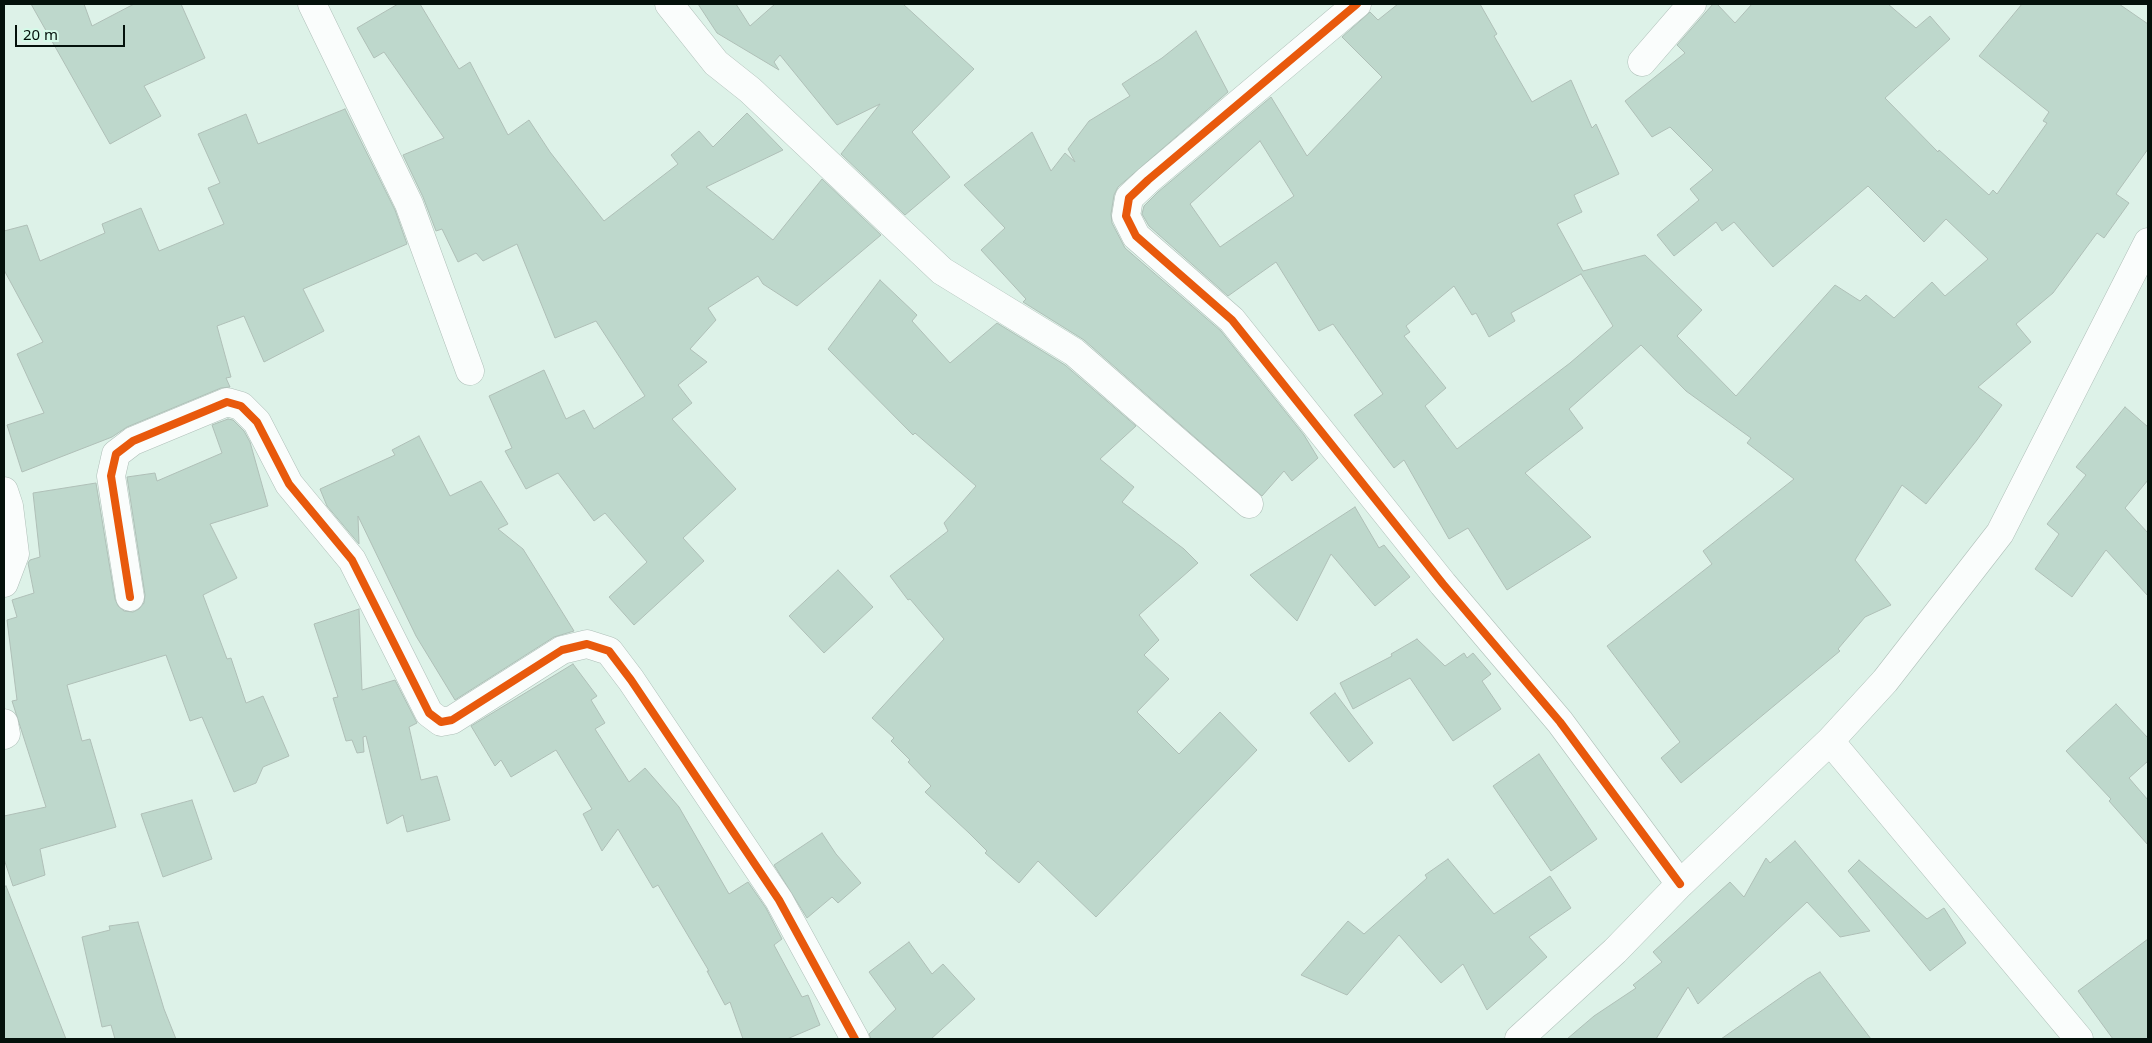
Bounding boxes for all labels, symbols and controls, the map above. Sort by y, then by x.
scale bar [18,15,128,47]
text: 20 m [23,24,58,44]

